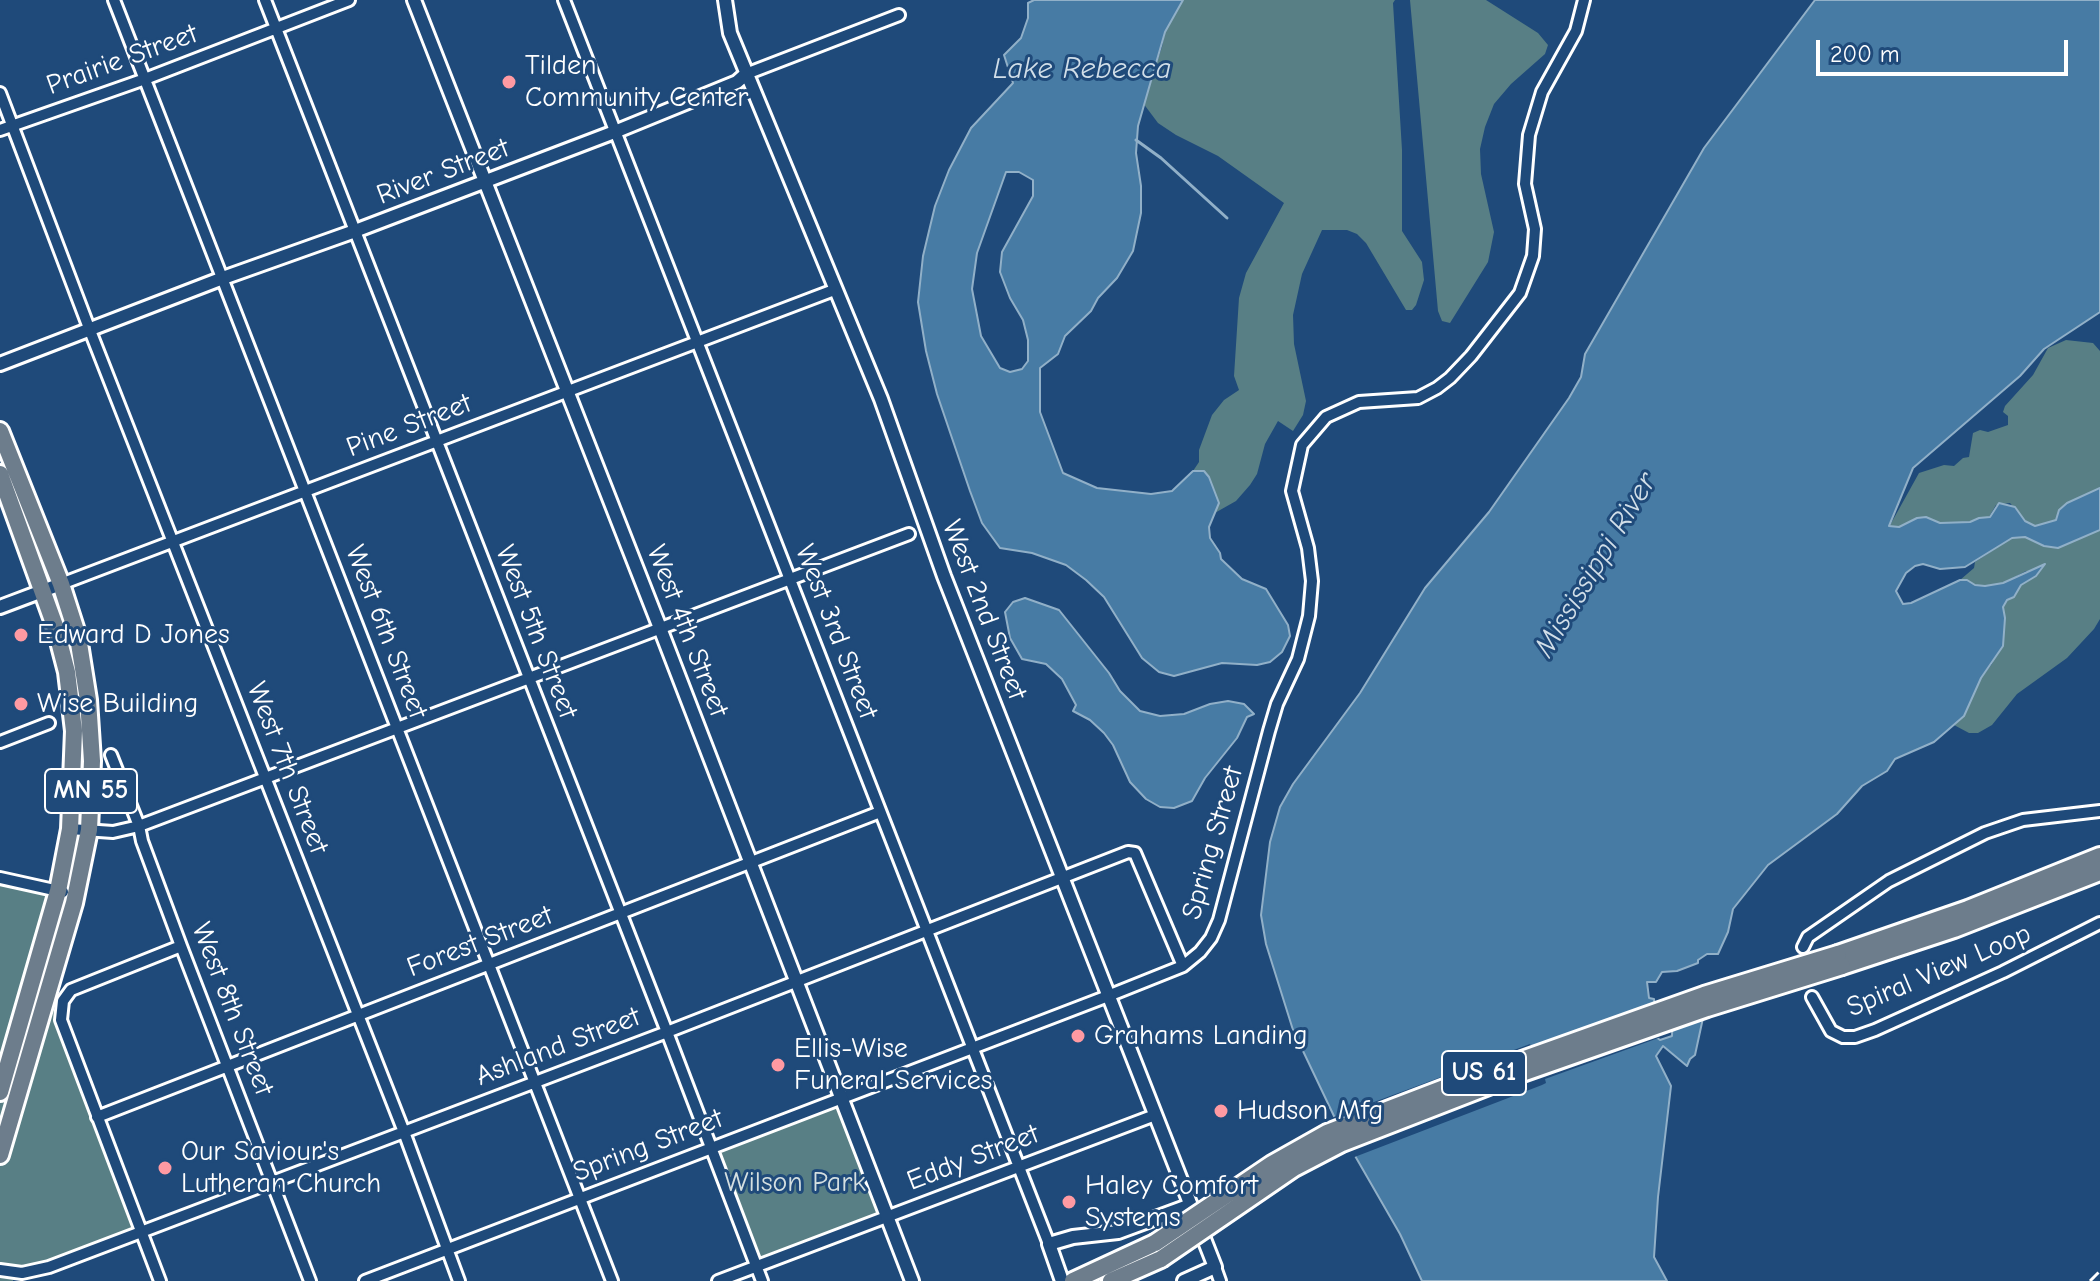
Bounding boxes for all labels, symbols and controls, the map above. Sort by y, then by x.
street label: Prairie Street [42,17,202,103]
scale bar [1820,24,2072,74]
text: 200 m [1830,40,1900,68]
place label: Tilden Community Center [525,49,748,115]
water label: Lake Rebecca [993,52,1171,88]
marker: Tilden Community Center [500,73,518,91]
street label: River Street [372,131,514,213]
street label: Pine Street [342,387,476,465]
water label: Mississippi River [1527,466,1665,664]
street label: West 2nd Street [934,515,1034,705]
street label: West 4th Street [639,540,735,722]
street label: West 3rd Street [787,540,885,724]
street label: West 6th Street [338,541,434,723]
street label: West 5th Street [488,541,584,723]
place label: Edward D Jones [37,618,230,652]
marker: Edward D Jones [12,626,30,644]
street label: West 7th Street [239,677,335,859]
place label: Wise Building [37,687,198,721]
marker: Wise Building [12,695,30,713]
street label: Spring Street [1175,763,1251,923]
road number: MN 55 [45,769,137,813]
street label: Forest Street [403,899,557,985]
street label: Spiral View Loop [1842,917,2036,1025]
street label: West 8th Street [184,918,280,1100]
street label: Ashland Street [471,1000,645,1094]
place label: Grahams Landing [1094,1019,1308,1053]
marker: Grahams Landing [1069,1027,1087,1045]
place label: Ellis-Wise Funeral Services [794,1032,992,1098]
road number: US 61 [1442,1051,1526,1095]
marker: Ellis-Wise Funeral Services [769,1056,787,1074]
place label: Hudson Mfg [1237,1094,1383,1128]
street label: Spring Street [568,1102,728,1190]
marker: Hudson Mfg [1212,1102,1230,1120]
street label: Eddy Street [902,1117,1044,1199]
place label: Our Saviour's Lutheran Church [181,1135,381,1201]
marker: Our Saviour's Lutheran Church [156,1159,174,1177]
park label: Wilson Park [724,1166,866,1200]
place label: Haley Comfort Systems [1085,1169,1258,1235]
marker: Haley Comfort Systems [1060,1193,1078,1211]

